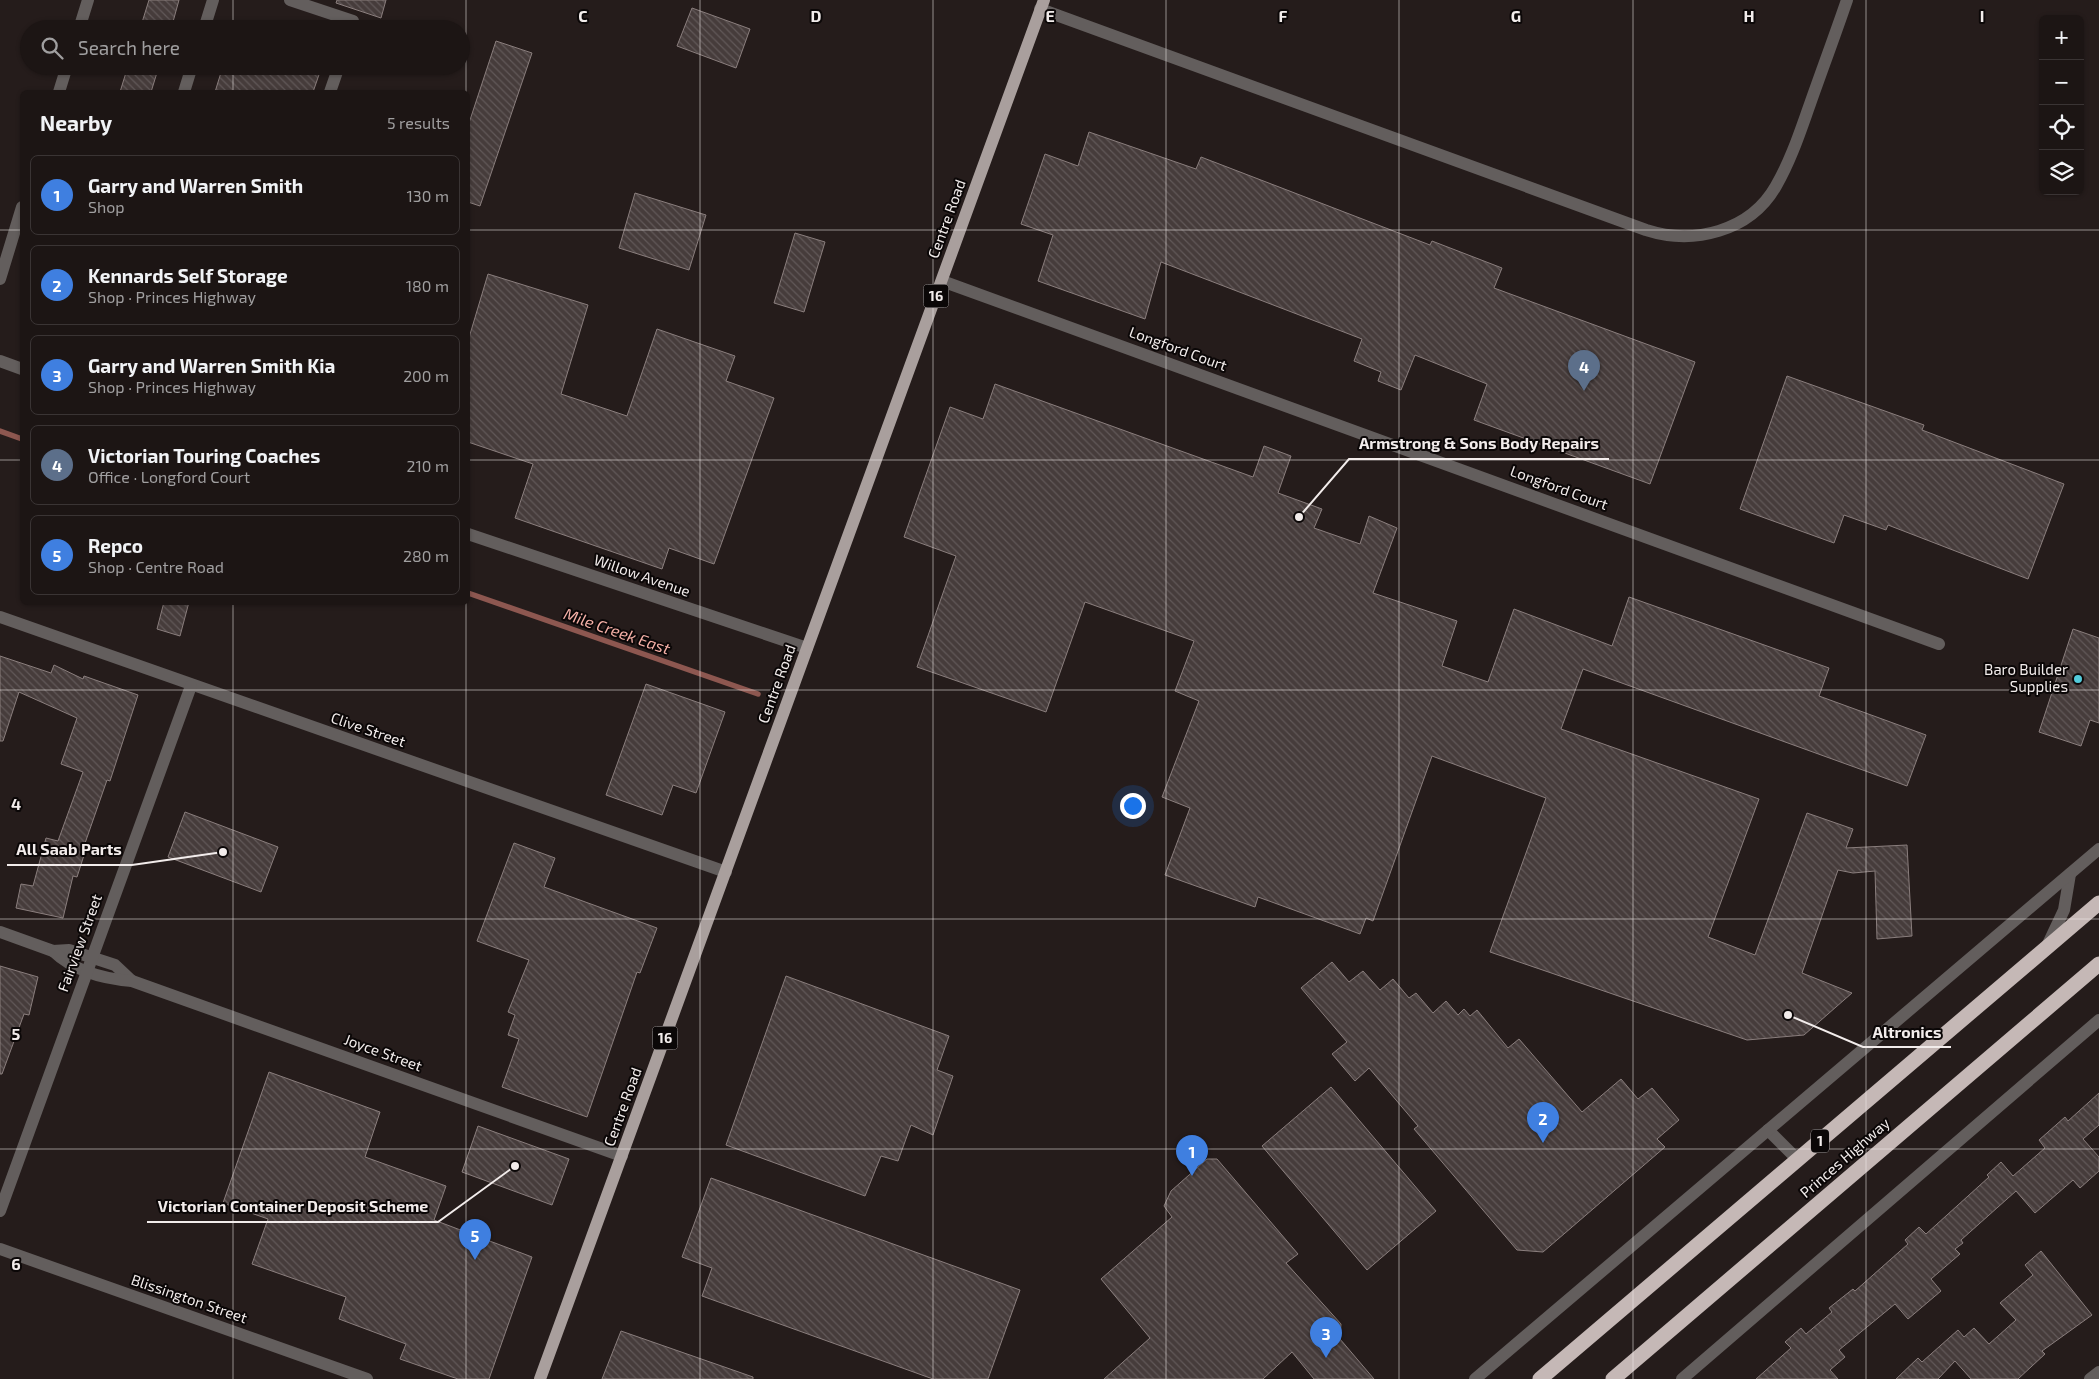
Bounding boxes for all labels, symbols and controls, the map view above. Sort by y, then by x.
text: C [578,6,588,25]
text: D [811,6,822,25]
text: E [1045,6,1055,25]
text: F [1279,6,1288,25]
text: G [1511,6,1521,25]
text: H [1743,6,1755,25]
text: I [1980,6,1984,25]
map controls [2039,15,2084,195]
button: + [2039,15,2084,60]
search box [20,20,470,75]
icon: search [38,34,66,62]
text: Search here [78,36,180,59]
button: − [2039,60,2084,105]
button: locate [2039,105,2084,150]
text: Nearby [40,110,112,135]
text: 5 results [387,113,450,132]
button: layers [2039,150,2084,195]
text: Garry and Warren Smith [88,174,303,197]
street label: Centre Road [923,177,969,261]
text: 1 [54,186,60,205]
text: 130 m [407,186,449,205]
text: Shop [88,197,125,216]
text: Kennards Self Storage [88,264,288,287]
text: 2 [52,276,62,295]
text: 180 m [406,276,449,295]
road number: 16 [924,284,948,308]
text: Shop · Princes Highway [88,287,256,306]
street label: Longford Court [1127,322,1230,374]
pin: 4 [1568,350,1600,391]
text: Garry and Warren Smith Kia [88,354,335,377]
text: 3 [52,366,62,385]
text: 200 m [403,366,449,385]
text: Shop · Princes Highway [88,377,256,396]
callout: Armstrong & Sons Body Repairs [1349,428,1609,459]
text: Armstrong & Sons Body Repairs [1359,433,1599,453]
text: Victorian Touring Coaches [88,444,320,467]
text: 4 [52,456,62,475]
text: 210 m [406,456,449,475]
street label: Longford Court [1508,461,1611,513]
text: Office · Longford Court [88,467,250,486]
text: Repco [88,534,143,557]
text: 5 [53,546,61,565]
text: 280 m [403,546,449,565]
street label: Willow Avenue [592,550,693,600]
text: Shop · Centre Road [88,557,224,576]
water label: Mile Creek East [561,603,674,658]
street label: Centre Road [753,642,799,726]
place label: Baro Builder Supplies [1984,660,2068,695]
marker: Baro Builder Supplies [2072,673,2084,685]
street label: Clive Street [329,708,408,750]
your location [1120,793,1146,819]
text: 4 [11,794,21,813]
callout: All Saab Parts [7,834,132,865]
text: All Saab Parts [16,839,122,858]
street label: Fairview Street [53,891,105,994]
callout: Altronics [1863,1016,1951,1047]
text: Altronics [1873,1022,1941,1041]
text: 5 [12,1024,21,1043]
road number: 16 [652,1026,678,1050]
street label: Joyce Street [342,1030,425,1075]
street label: Centre Road [599,1065,645,1149]
pin: 2 [1527,1102,1559,1143]
street label: Princes Highway [1796,1113,1893,1201]
road number: 1 [1811,1130,1829,1152]
pin: 1 [1176,1135,1208,1176]
callout: Victorian Container Deposit Scheme [147,1191,438,1222]
text: Victorian Container Deposit Scheme [158,1196,428,1215]
pin: 5 [459,1219,491,1260]
text: 6 [11,1254,21,1273]
street label: Blissington Street [129,1270,250,1326]
pin: 3 [1310,1317,1342,1358]

